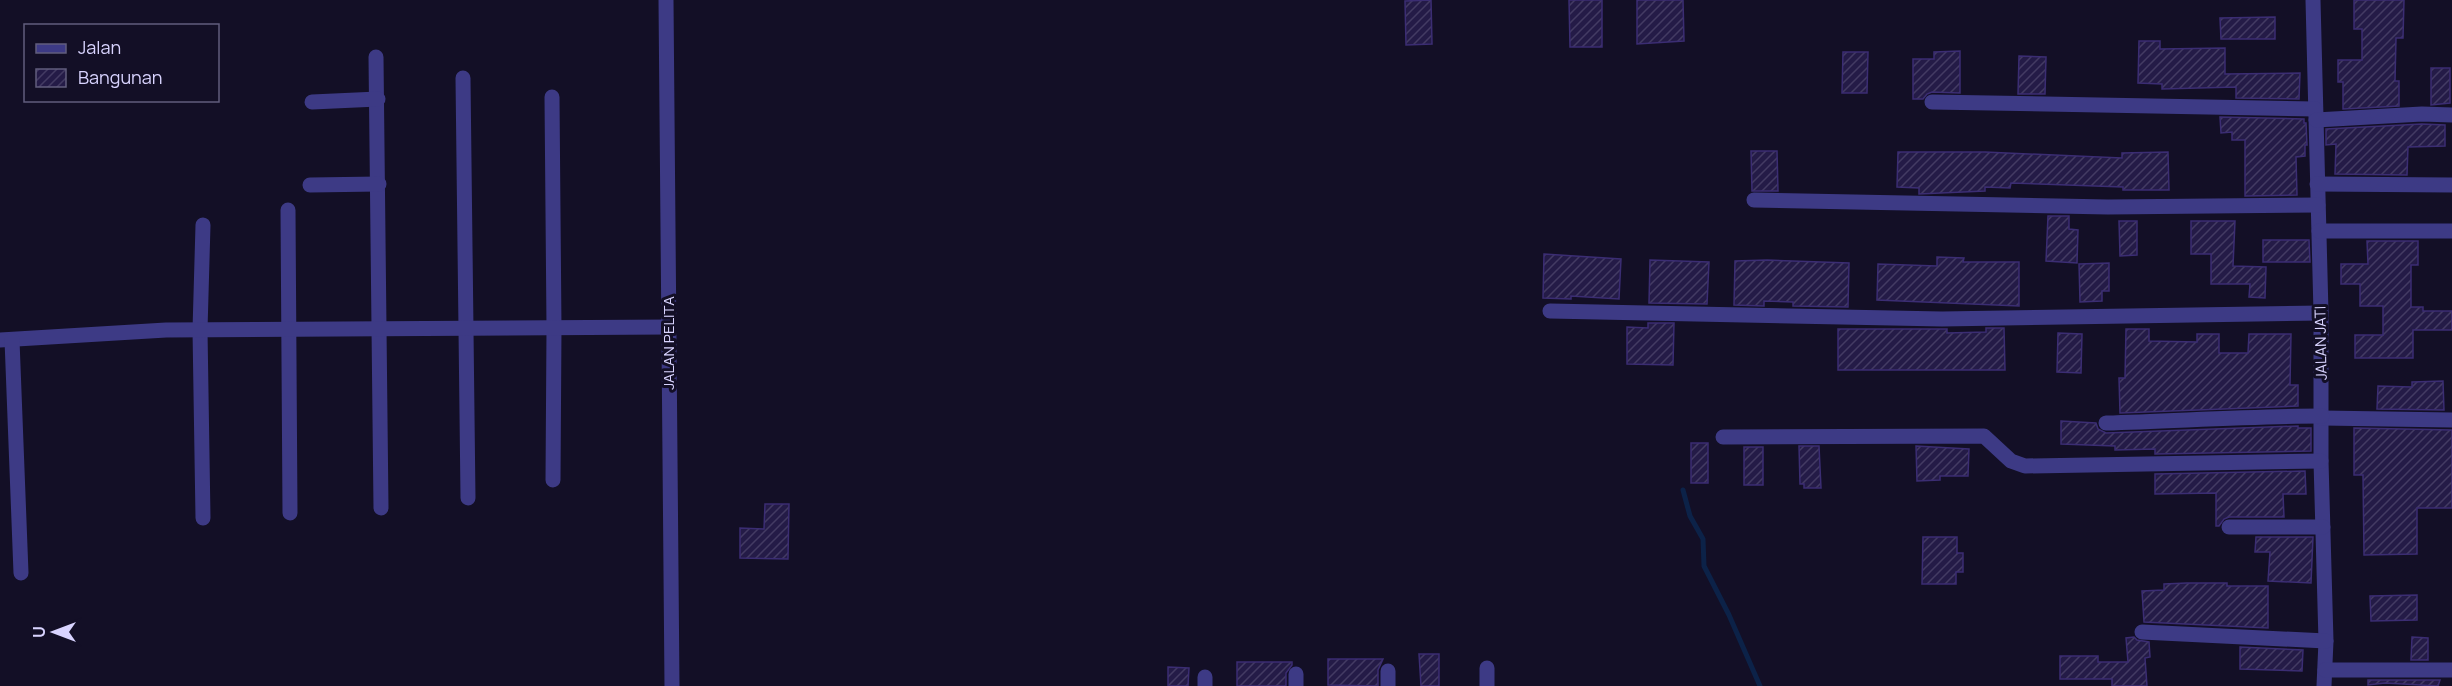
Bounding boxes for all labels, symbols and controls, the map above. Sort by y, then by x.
legend [24,24,219,102]
text: Jalan [78,35,121,59]
text: Bangunan [78,65,162,89]
street label: JALAN PELITA [658,296,679,390]
street label: JALAN JATI [2309,306,2332,380]
north arrow [24,602,84,662]
text: U [28,626,50,638]

